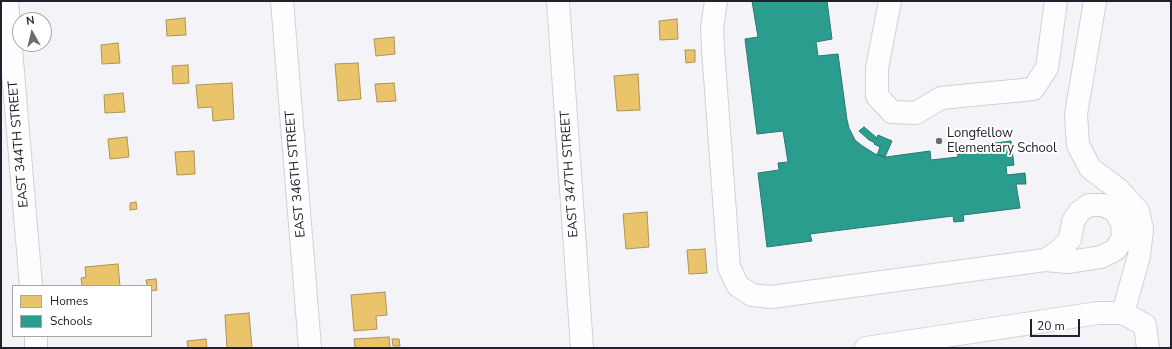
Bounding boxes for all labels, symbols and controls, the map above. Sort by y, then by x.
north arrow [12,12,52,52]
text: N [25,13,36,29]
street label: EAST 344TH STREET [6,80,32,208]
street label: EAST 346TH STREET [283,110,309,238]
street label: EAST 347TH STREET [558,110,582,238]
place label: Longfellow Elementary School [947,126,1057,157]
marker: Longfellow Elementary School [934,136,944,146]
legend [12,285,152,337]
text: Homes [50,293,88,309]
scale bar [1032,311,1082,337]
text: Schools [50,313,92,329]
text: 20 m [1037,318,1065,334]

